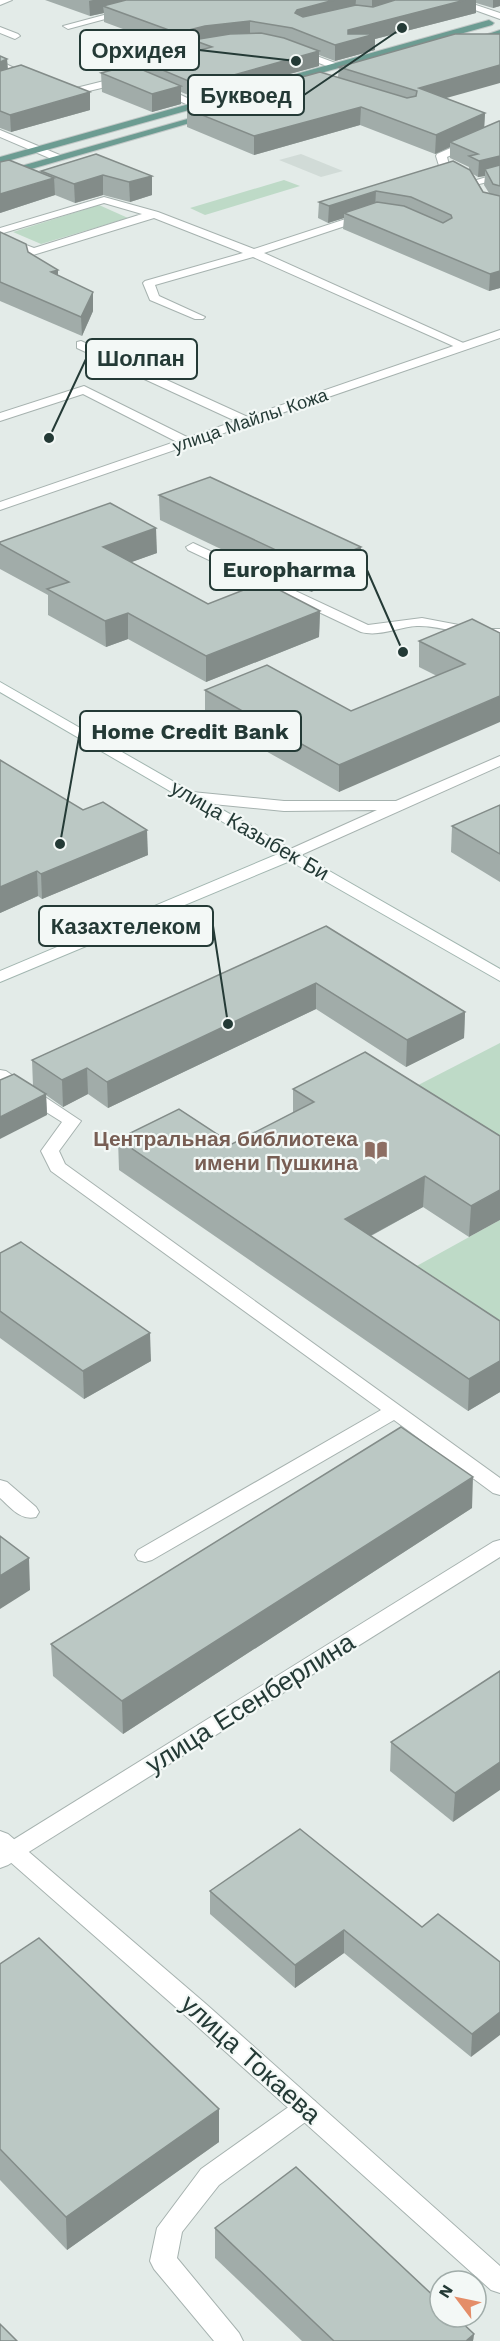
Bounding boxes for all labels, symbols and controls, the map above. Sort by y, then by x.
callout: Орхидея [80,30,199,70]
text: Орхидея [91,38,187,63]
callout: Буквоед [188,75,304,115]
text: Буквоед [200,83,292,108]
callout: Шолпан [86,339,197,379]
text: Шолпан [97,346,185,371]
street label: улица Майлы Кожа [170,383,331,456]
callout: Europharma [210,550,367,590]
text: Europharma [223,557,356,582]
callout: Home Credit Bank [80,711,301,751]
text: Home Credit Bank [91,719,289,744]
street label: улица Казыбек Би [166,775,334,885]
callout: Казахтелеком [39,906,213,946]
text: Казахтелеком [51,914,201,939]
place label: Центральная библиотека имени Пушкина [93,1126,358,1175]
library icon: Центральная библиотека имени Пушкина [363,1137,389,1163]
street label: улица Есенберлина [140,1626,360,1779]
street label: улица Токаева [175,1988,327,2130]
north arrow [428,2269,488,2329]
text: N [435,2281,457,2301]

